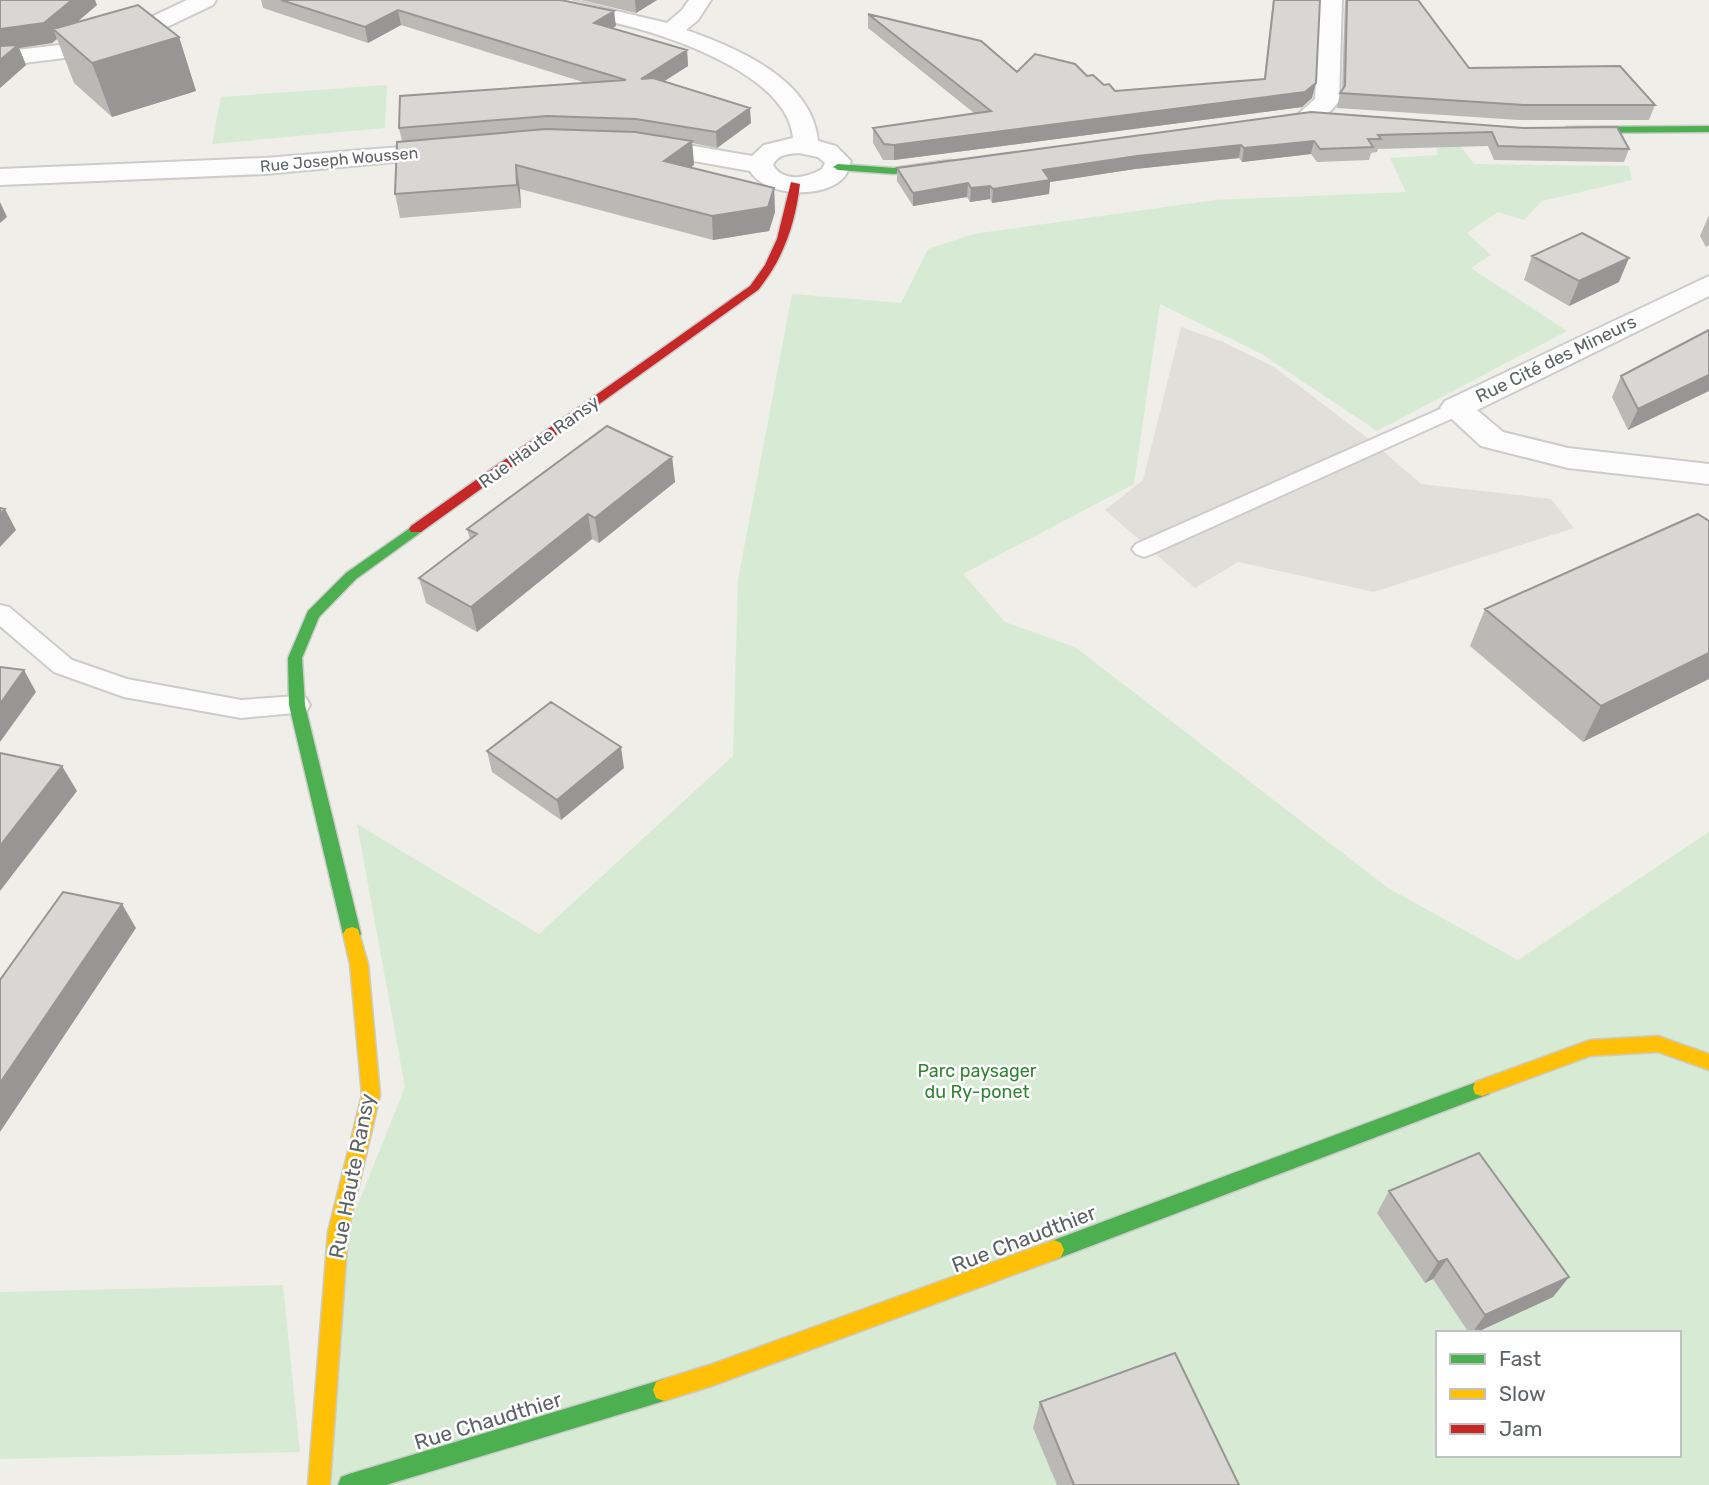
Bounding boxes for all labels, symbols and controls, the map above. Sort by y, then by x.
street label: Rue Joseph Woussen [259,143,419,176]
street label: Rue Cité des Mineurs [1472,311,1640,407]
street label: Rue Haute Ransy [474,391,604,493]
park label: Parc paysager du Ry-ponet [917,1060,1037,1103]
street label: Rue Haute Ransy [323,1091,380,1261]
street label: Rue Chaudthier [948,1200,1100,1278]
legend [1436,1331,1681,1457]
text: Fast [1499,1346,1541,1371]
text: Slow [1499,1381,1546,1406]
street label: Rue Chaudthier [411,1386,565,1455]
text: Jam [1499,1416,1543,1441]

